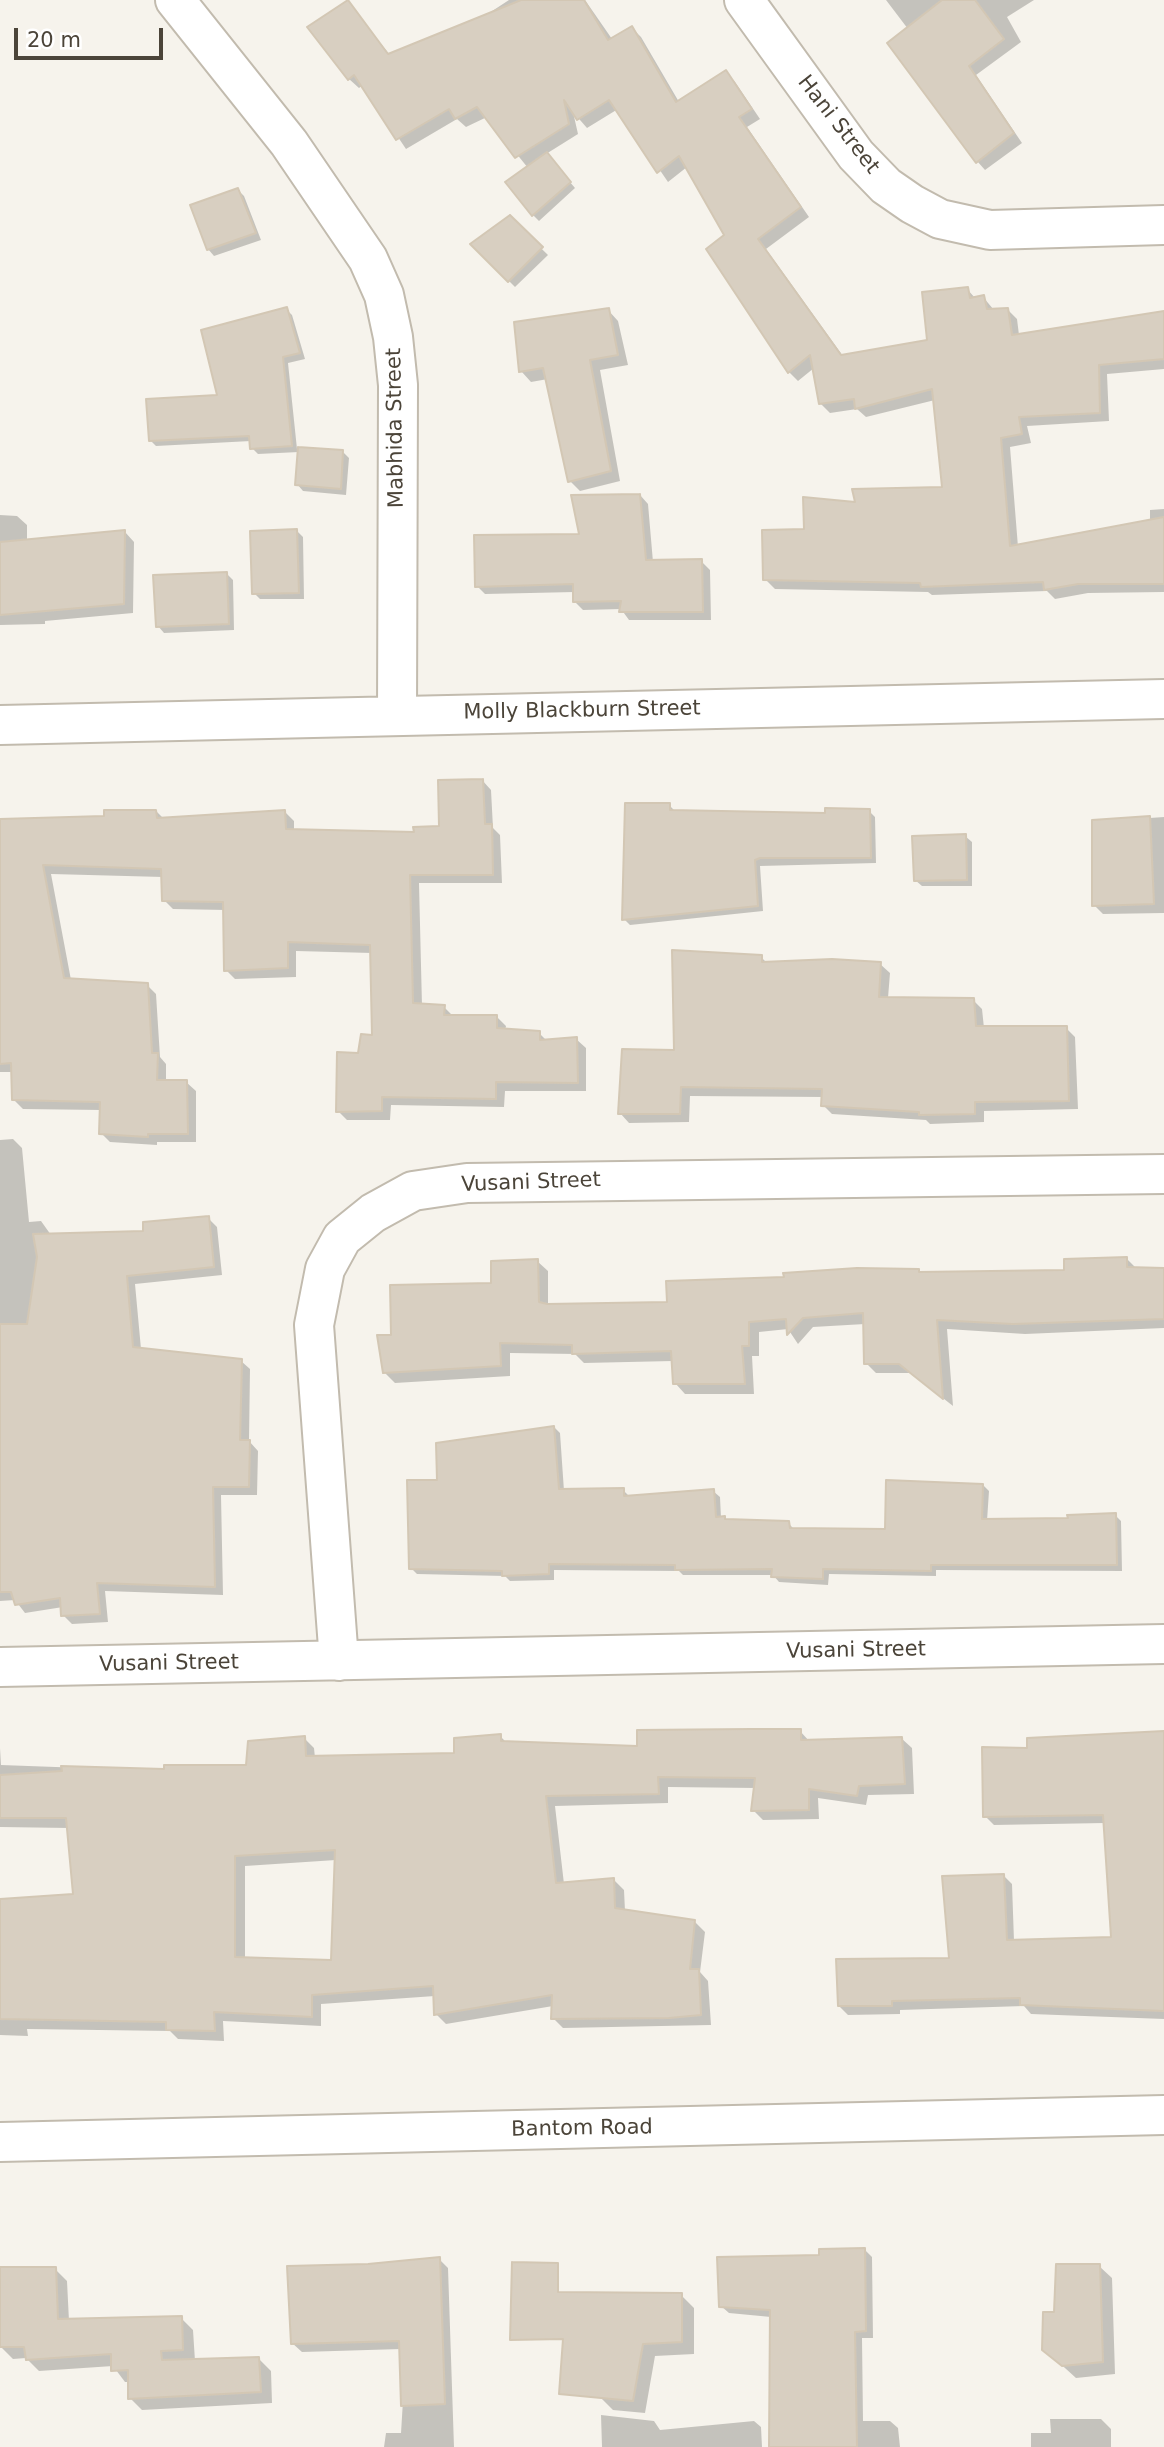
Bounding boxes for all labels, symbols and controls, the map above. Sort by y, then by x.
scale bar [18,14,166,58]
text: 20 m [27,28,81,52]
street label: Hani Street [792,71,884,179]
street label: Mabhida Street [382,348,410,508]
street label: Molly Blackburn Street [463,696,701,726]
street label: Vusani Street [461,1168,601,1198]
street label: Vusani Street [786,1637,926,1665]
street label: Vusani Street [99,1650,239,1678]
street label: Bantom Road [511,2115,653,2143]

